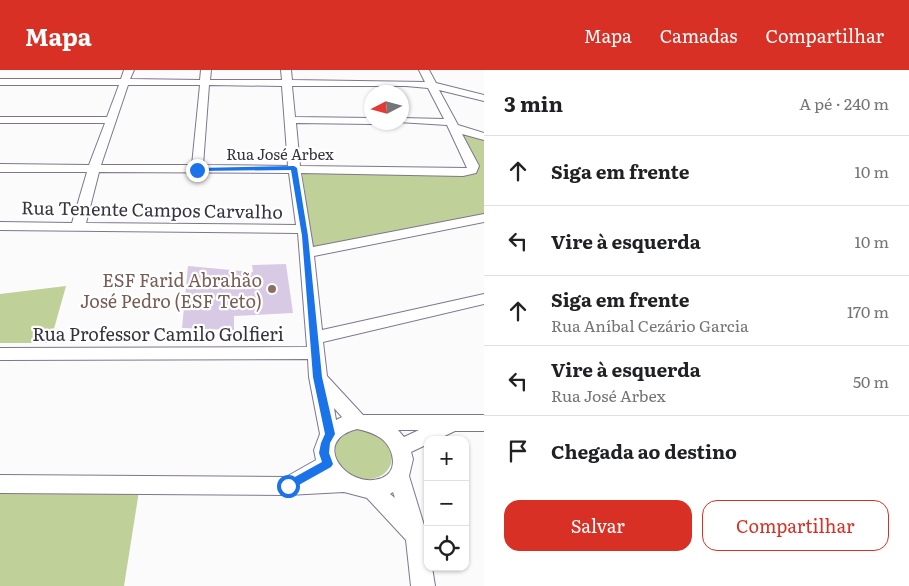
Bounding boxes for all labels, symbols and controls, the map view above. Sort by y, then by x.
text: Mapa [25,18,92,53]
text: Mapa [584,22,632,49]
text: Camadas [660,22,737,49]
text: Compartilhar [765,22,884,49]
north arrow [364,85,409,130]
text: 3 min [504,87,563,118]
text: A pé · 240 m [799,91,889,115]
street label: Rua José Arbex [226,142,334,165]
icon: ahead [504,157,532,185]
text: Siga em frente [551,157,689,185]
route end [186,159,209,182]
text: 10 m [855,159,889,183]
street label: Rua Tenente Campos Carvalho [21,193,283,225]
icon: left [504,227,532,255]
text: Vire à esquerda [551,227,701,255]
text: 10 m [855,229,889,253]
place label: ESF Farid Abrahão José Pedro (ESF Teto) [80,266,262,314]
marker: ESF Farid Abrahão José Pedro (ESF Teto) [266,283,278,295]
text: Siga em frente [551,285,689,313]
icon: ahead [504,297,532,325]
text: 170 m [847,299,889,323]
text: Rua Aníbal Cezário Garcia [551,313,749,337]
street label: Rua Professor Camilo Golfieri [32,320,284,347]
text: Vire à esquerda [551,355,701,383]
icon: left [504,367,532,395]
text: 50 m [853,369,889,393]
text: Rua José Arbex [551,383,666,407]
map controls [424,436,469,571]
button: + [424,436,469,481]
icon: arrive [504,437,532,465]
text: Chegada ao destino [551,437,737,465]
route start [277,475,300,498]
button: − [424,481,469,526]
button: Salvar [504,500,692,551]
button: Compartilhar [702,500,889,551]
button: locate [424,526,469,571]

